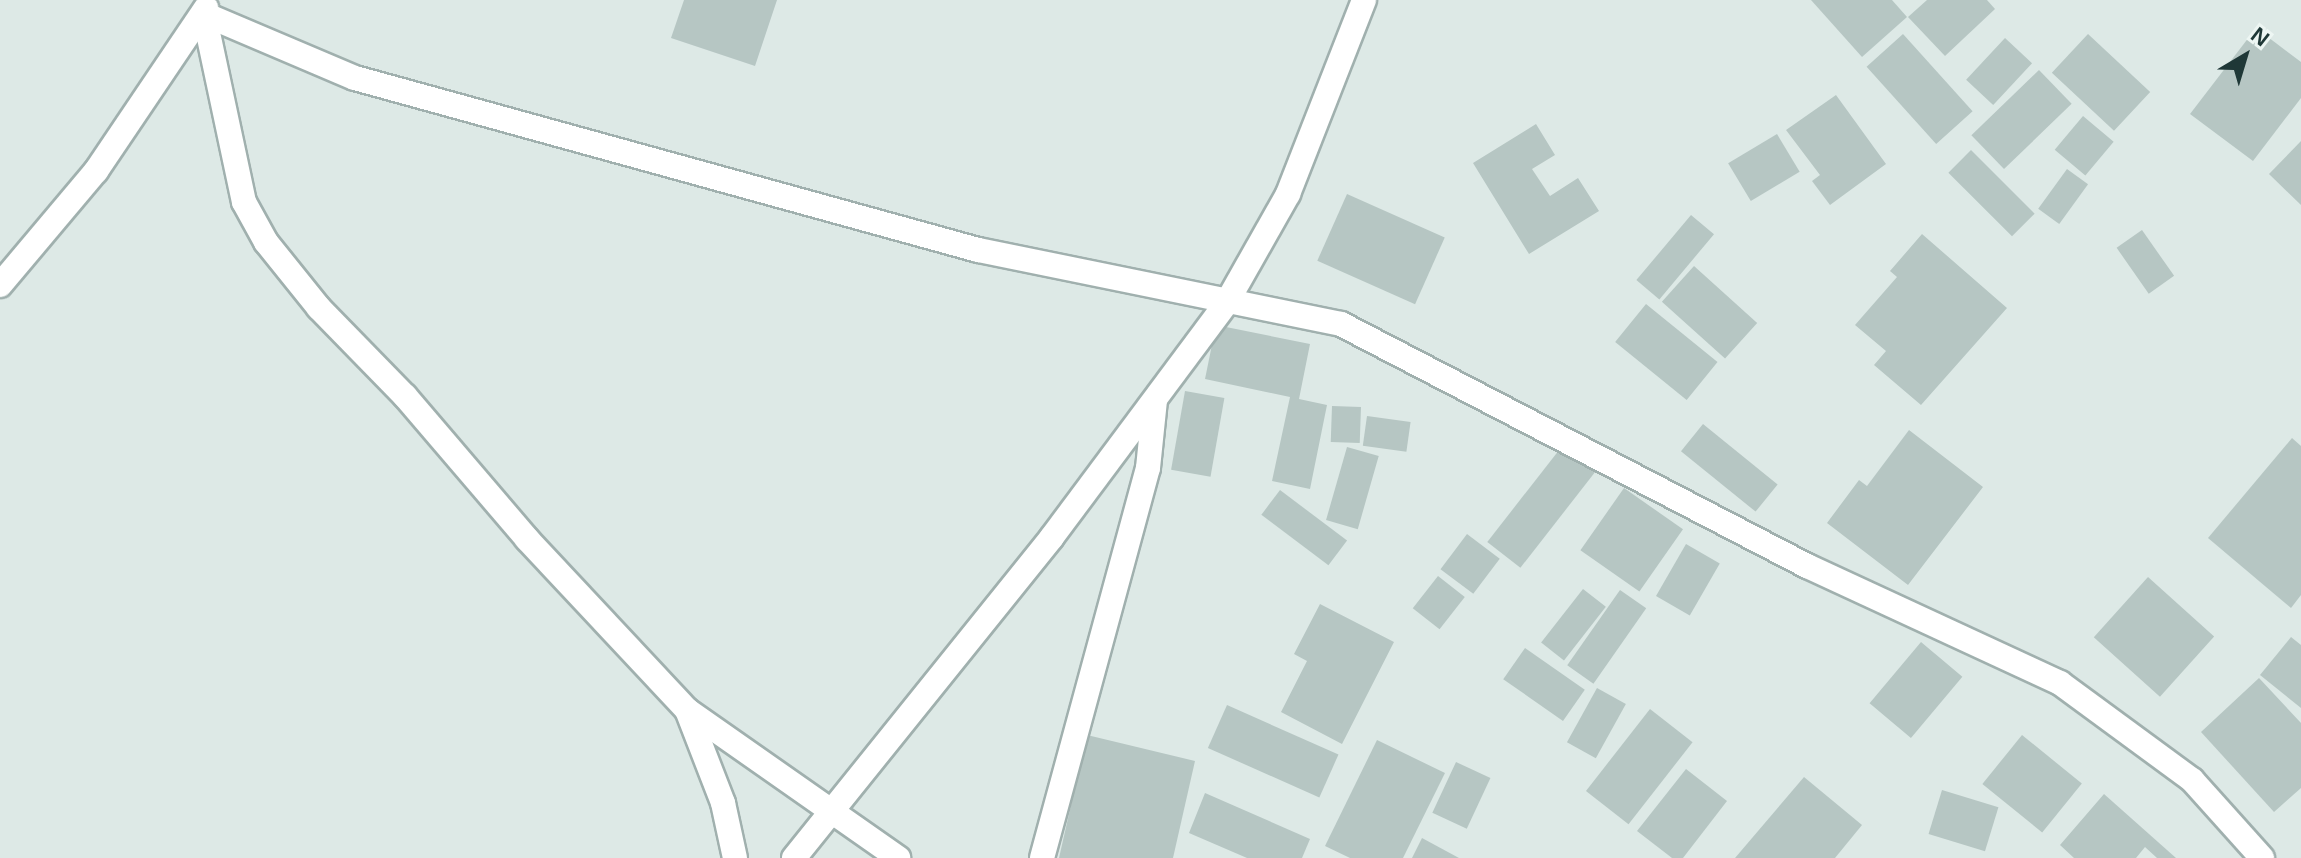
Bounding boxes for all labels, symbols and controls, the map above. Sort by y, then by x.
north arrow [2205,16,2285,96]
text: N [2246,22,2274,51]

